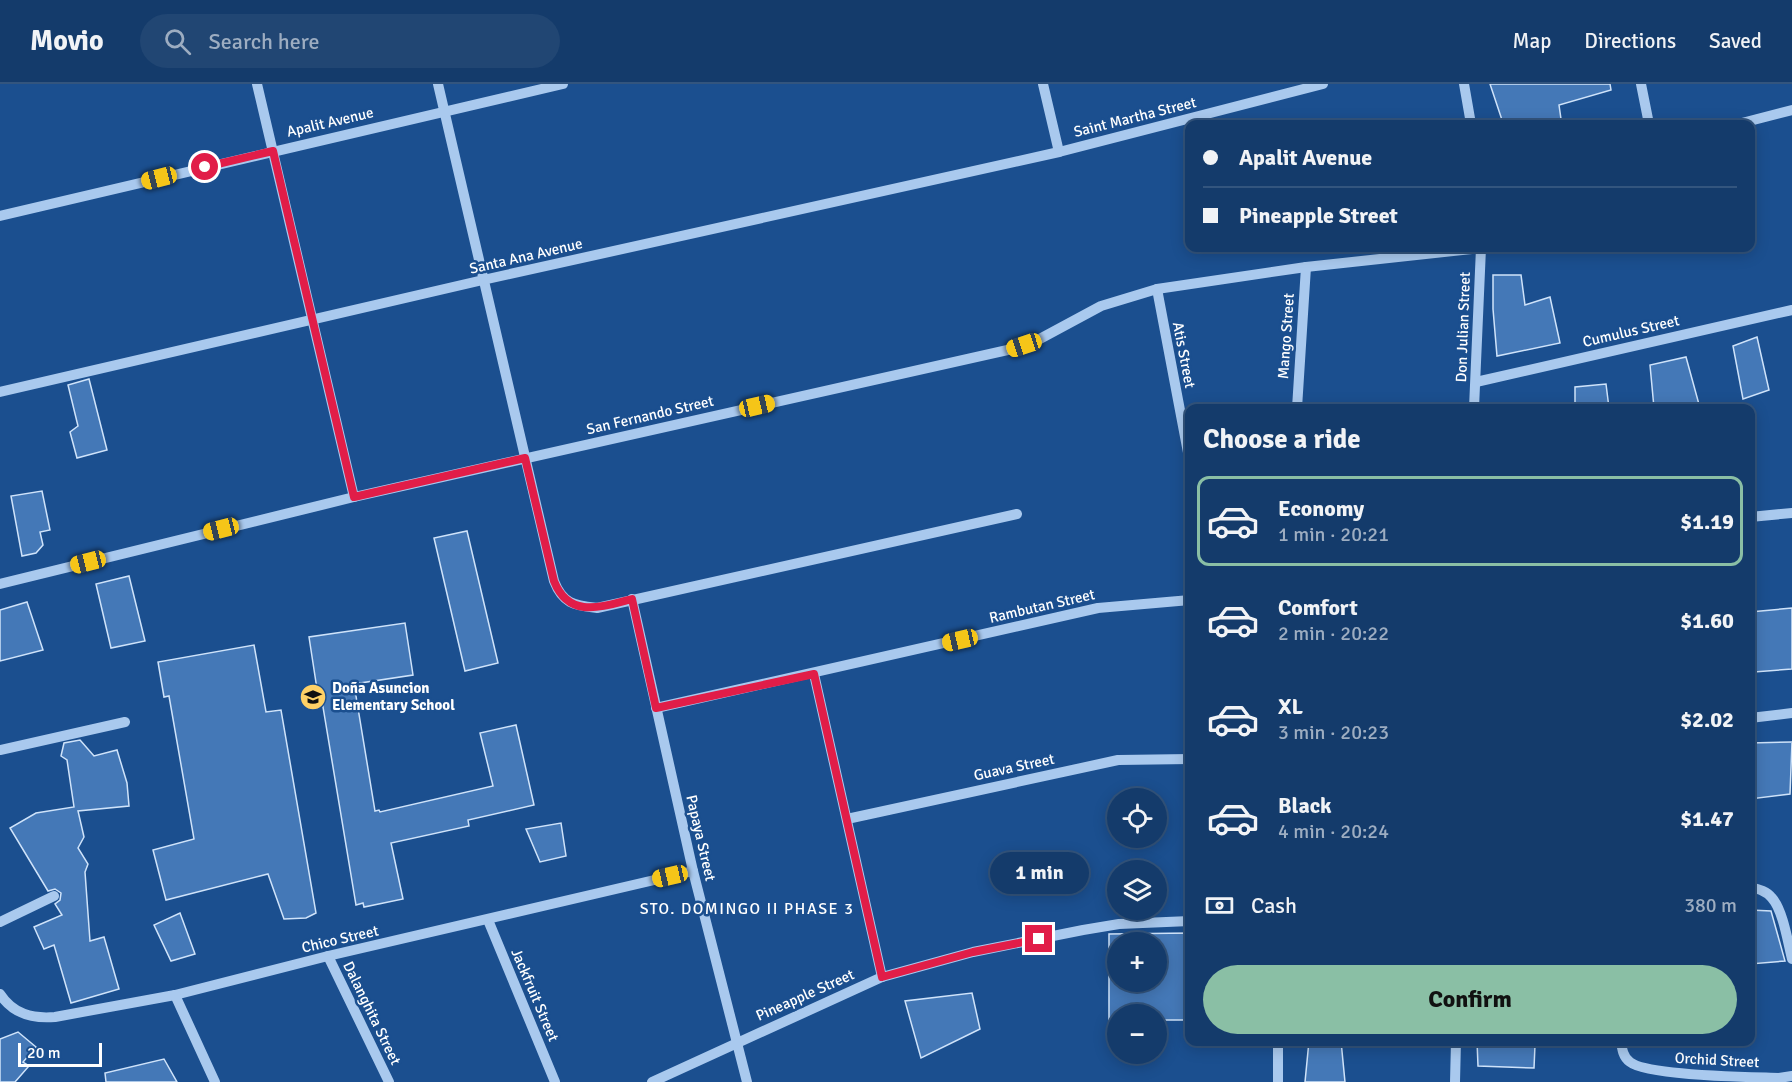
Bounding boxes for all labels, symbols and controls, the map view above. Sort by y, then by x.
search box [140,14,560,68]
text: Movio [30,24,104,58]
icon: search [161,25,194,58]
text: Search here [209,28,320,55]
text: Map [1513,28,1551,54]
text: Directions [1584,28,1676,54]
text: Saved [1709,28,1762,54]
street label: Saint Martha Street [1072,93,1198,141]
street label: Apalit Avenue [285,103,375,141]
text: Apalit Avenue [1239,144,1372,171]
route start [191,153,218,180]
car [139,165,179,191]
text: Pineapple Street [1239,202,1398,229]
street label: Santa Ana Avenue [468,234,584,278]
street label: Don Julian Street [1452,271,1474,383]
street label: Mango Street [1274,292,1298,380]
street label: Cumulus Street [1581,311,1681,351]
street label: Atis Street [1169,320,1199,390]
car [1004,331,1044,359]
street label: San Fernando Street [585,392,715,438]
car [737,393,777,419]
text: Choose a ride [1203,423,1361,456]
icon: car [1206,494,1260,548]
text: Economy [1278,495,1364,522]
text: $1.19 [1680,508,1734,535]
car [201,516,241,542]
text: 1 min · 20:21 [1278,522,1389,547]
car [68,549,108,575]
street label: Rambutan Street [987,585,1097,627]
icon: car [1206,593,1260,647]
text: Comfort [1278,594,1358,621]
text: $1.60 [1680,607,1734,634]
text: 2 min · 20:22 [1278,621,1389,646]
car [940,627,980,653]
place label: Doña Asuncion Elementary School [332,679,455,714]
school or university icon: Doña Asuncion Elementary School [298,682,328,712]
icon: car [1206,692,1260,746]
text: XL [1278,693,1303,720]
text: $2.02 [1680,706,1734,733]
text: 3 min · 20:23 [1278,720,1389,745]
street label: Guava Street [972,750,1056,784]
map controls [1107,788,1167,1064]
button: locate [1107,788,1167,848]
icon: car [1206,791,1260,845]
text: Black [1278,792,1332,819]
street label: Papaya Street [682,793,720,883]
text: $1.47 [1680,805,1734,832]
text: 4 min · 20:24 [1278,819,1389,844]
callout: 1 min [990,852,1088,894]
text: 1 min [1015,860,1064,885]
button: layers [1107,860,1167,920]
car [650,863,690,889]
icon: cash [1203,889,1236,922]
text: Cash [1251,892,1297,919]
text: 380 m [1684,893,1737,918]
district label: STO. DOMINGO II PHASE 3 [640,899,854,919]
street label: Chico Street [300,921,380,957]
route end [1025,925,1052,952]
button: + [1107,932,1167,992]
street label: Jackfruit Street [507,946,563,1044]
street label: Dalanghita Street [339,958,405,1068]
street label: Pineapple Street [753,965,857,1025]
button: Confirm [1203,965,1737,1034]
button: − [1107,1004,1167,1064]
scale bar [18,1040,102,1068]
text: 20 m [27,1043,61,1063]
street label: Orchid Street [1674,1049,1760,1071]

